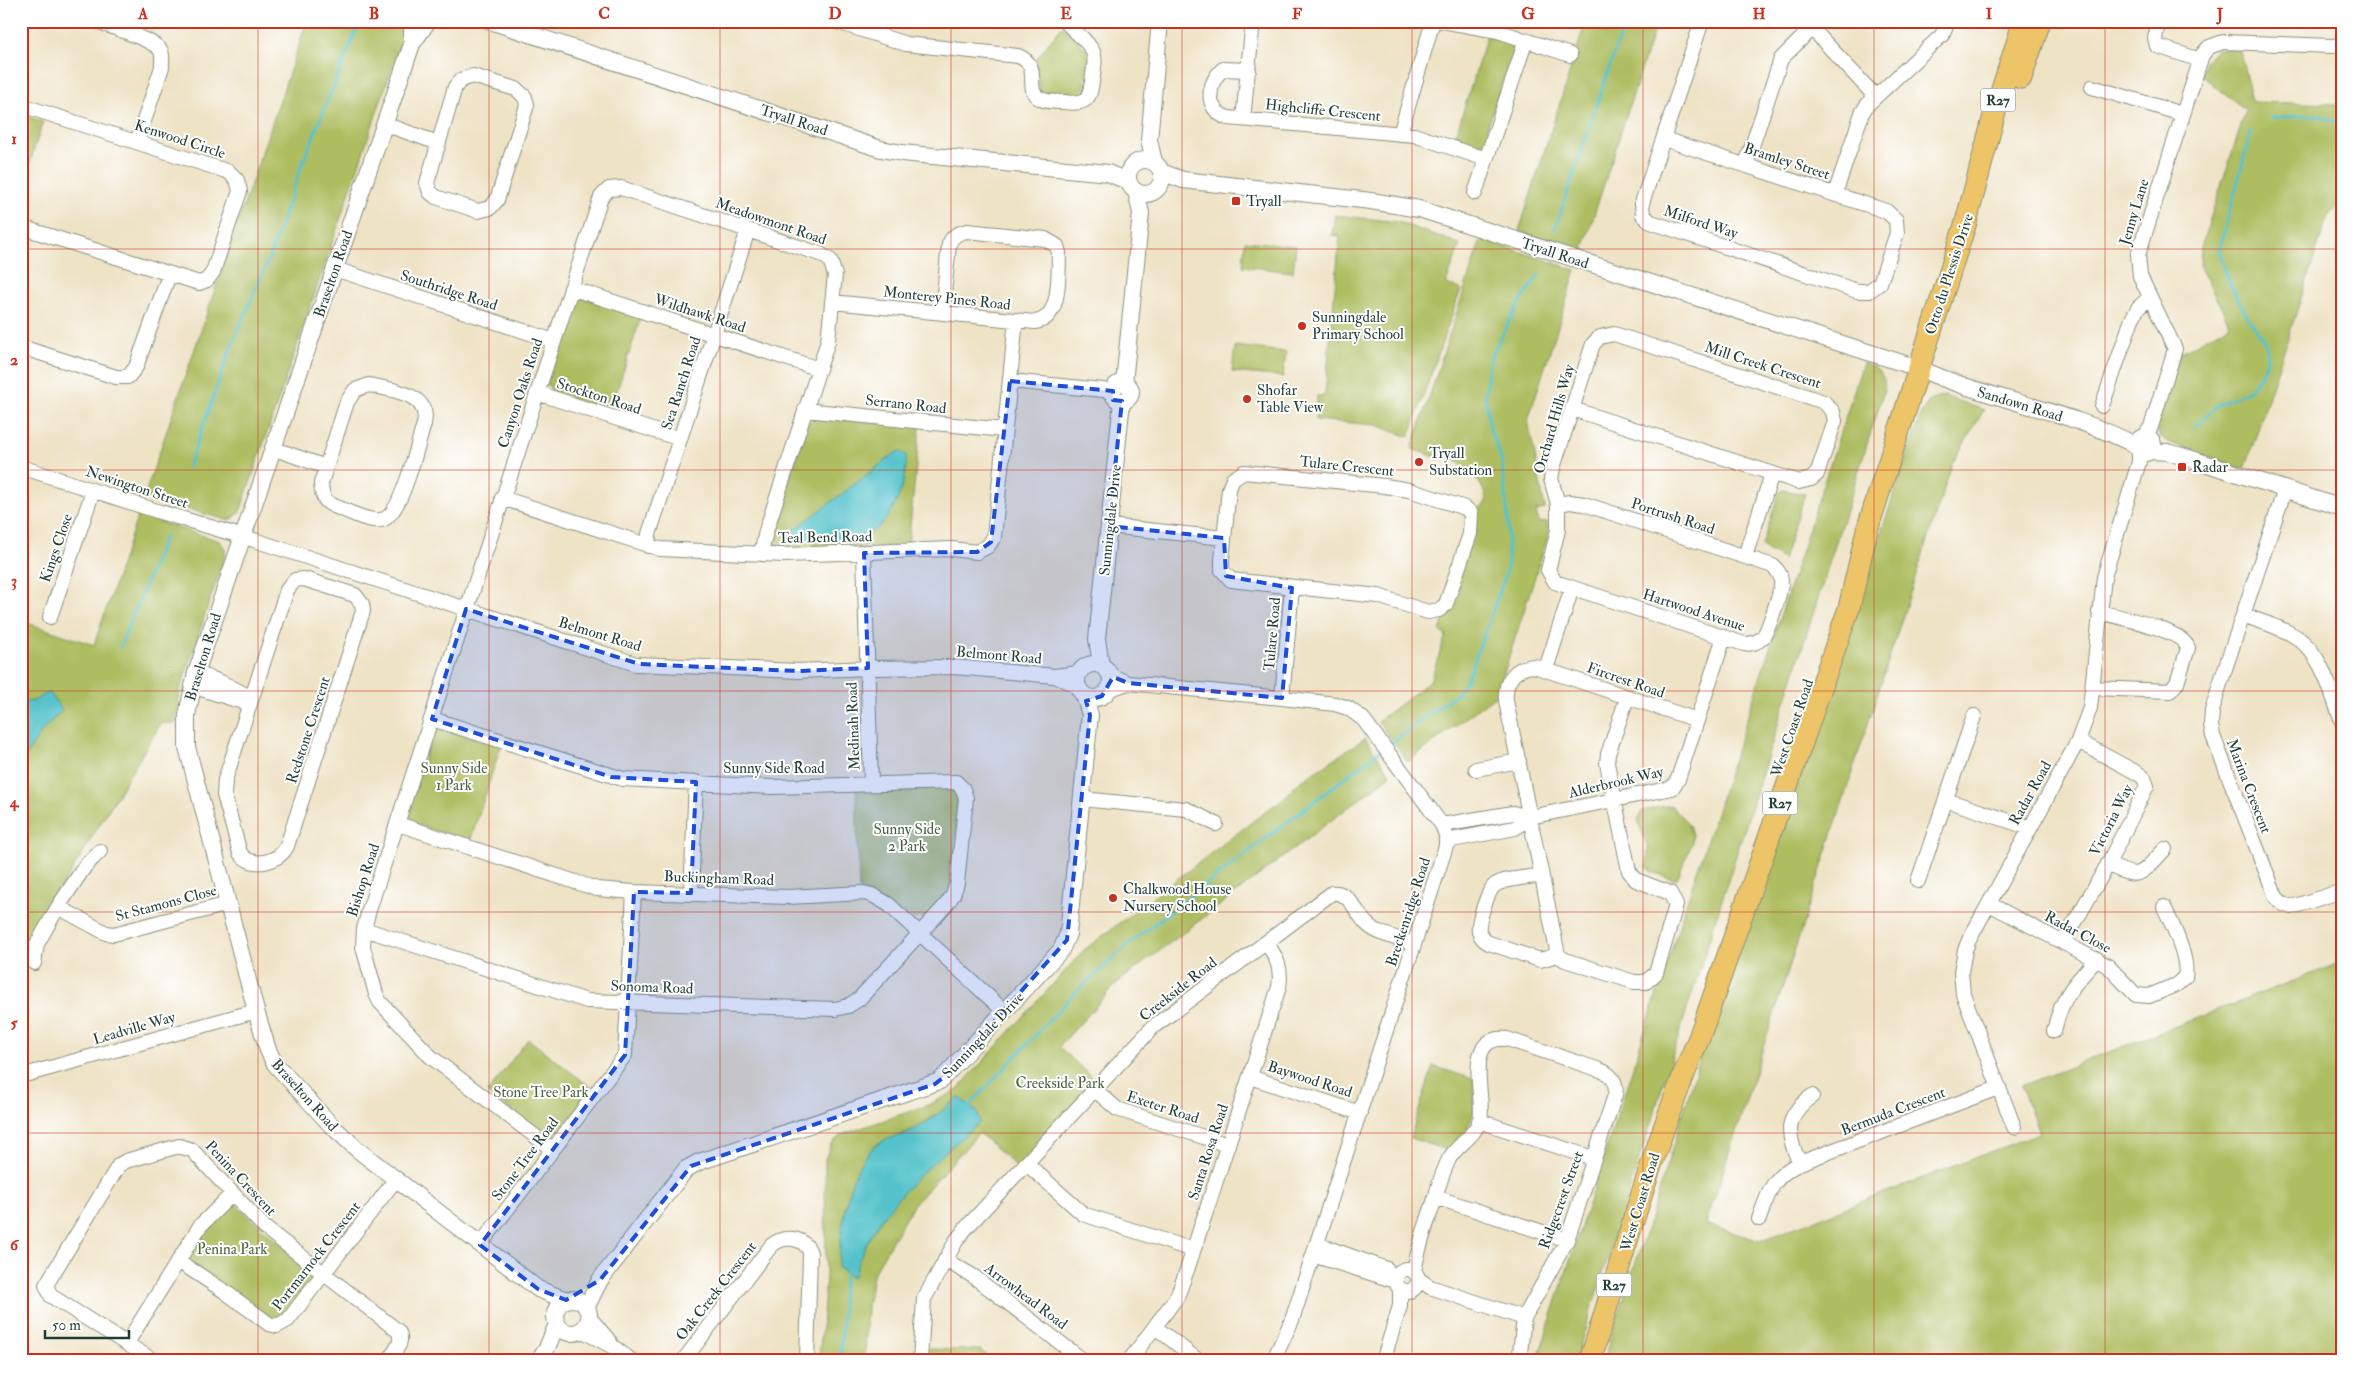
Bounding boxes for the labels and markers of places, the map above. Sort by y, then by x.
place label: Tryall [1246,192,1282,211]
marker: Tryall [1230,195,1242,207]
place label: Sunningdale Primary School [1312,308,1404,344]
marker: Sunningdale Primary School [1296,320,1308,332]
place label: Shofar Table View [1257,381,1324,417]
marker: Shofar Table View [1241,393,1253,405]
place label: Tryall Substation [1429,444,1493,480]
marker: Tryall Substation [1413,456,1425,468]
place label: Radar [2192,458,2228,477]
marker: Radar [2176,461,2188,473]
place label: Chalkwood House Nursery School [1123,880,1232,916]
marker: Chalkwood House Nursery School [1107,892,1119,904]

